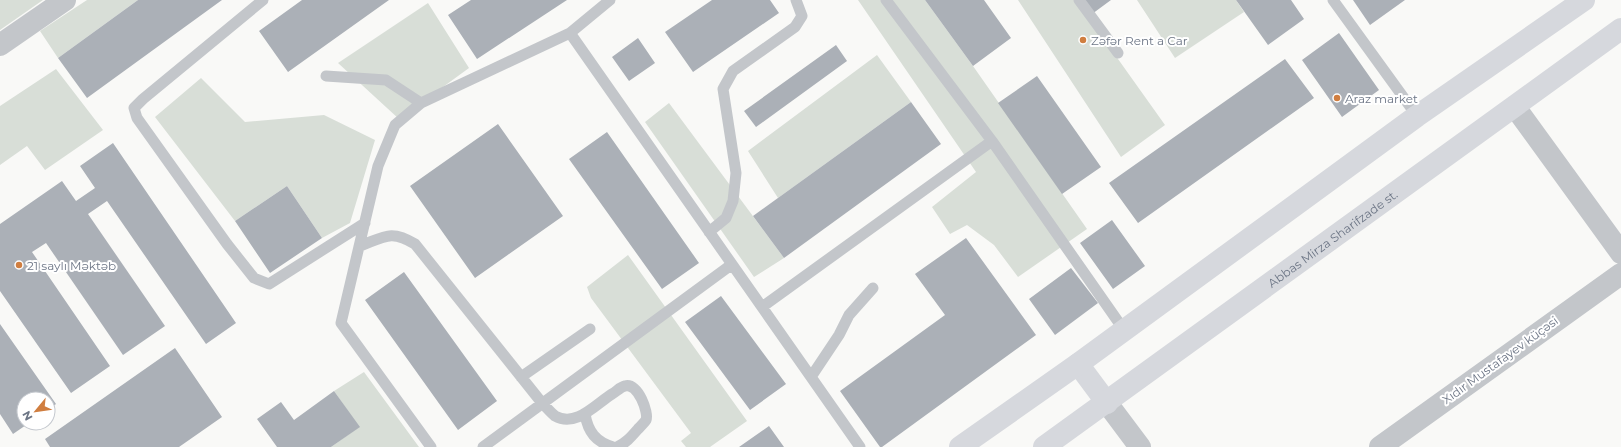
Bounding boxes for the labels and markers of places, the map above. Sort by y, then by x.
place label: Zəfər Rent a Car [1091,33,1188,48]
marker: Zəfər Rent a Car [1078,35,1088,45]
place label: Araz market [1345,91,1418,106]
marker: Araz market [1332,93,1342,103]
place label: 21 saylı Məktəb [27,258,116,273]
marker: 21 saylı Məktəb [14,260,24,270]

